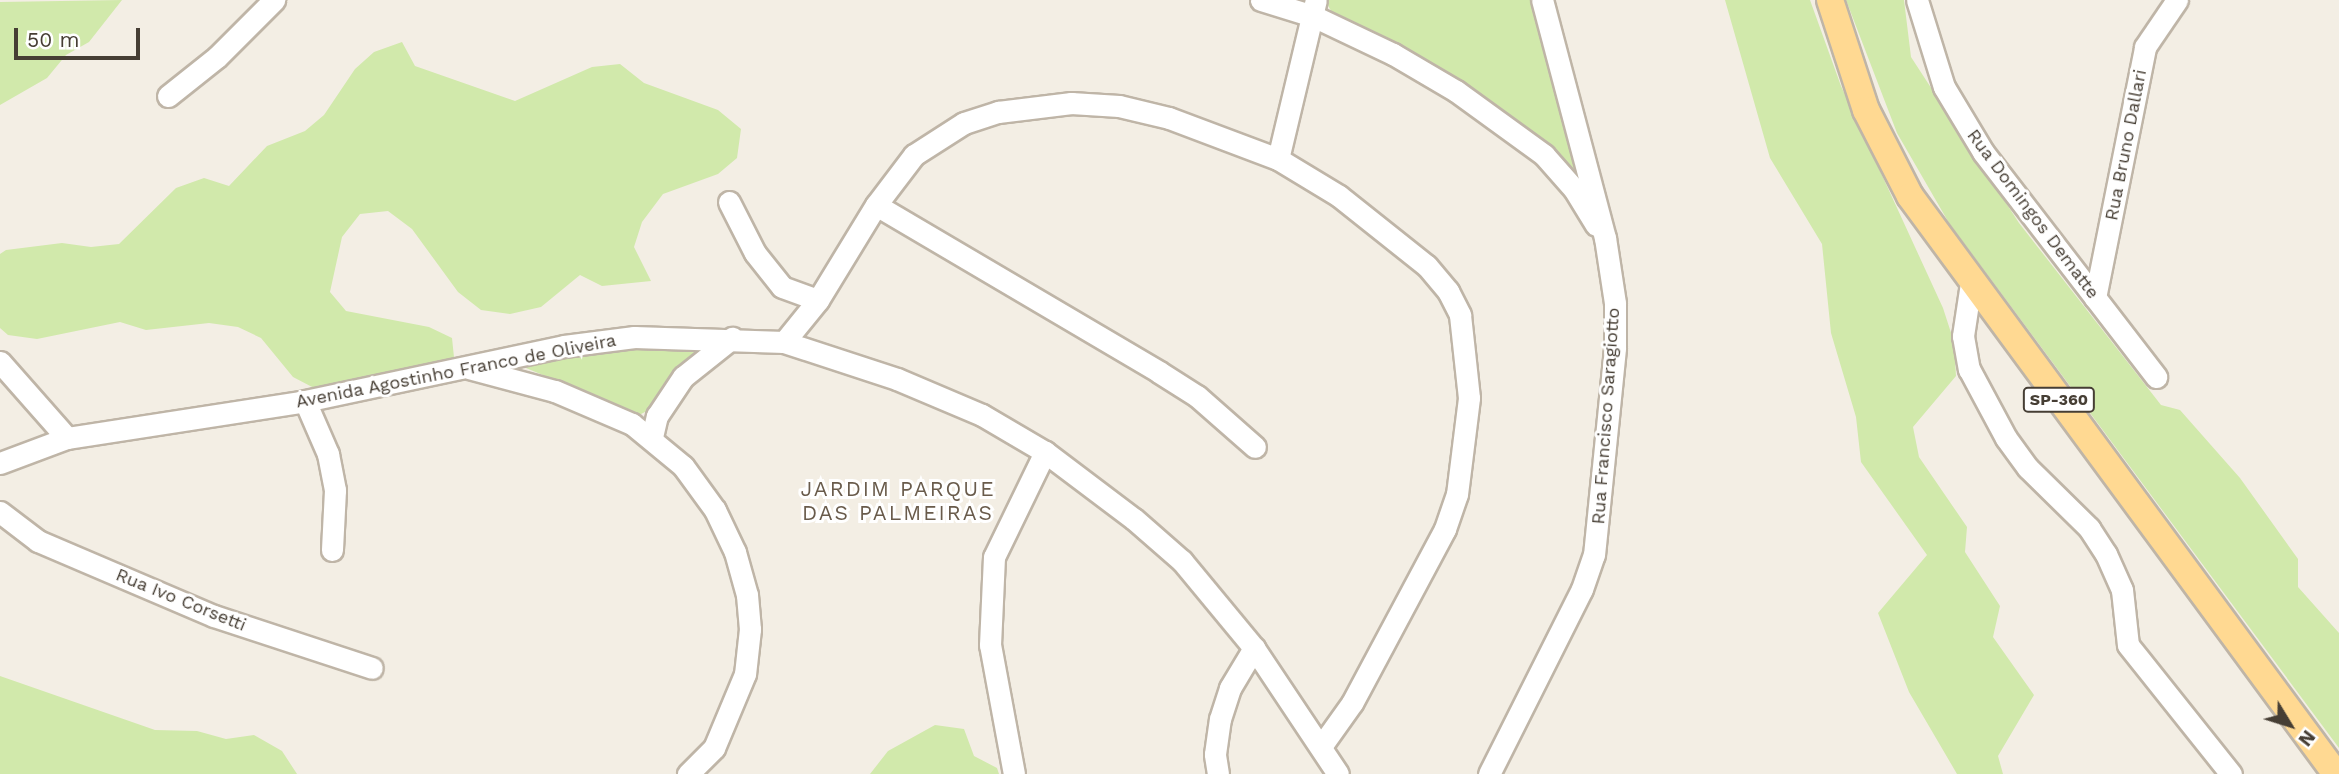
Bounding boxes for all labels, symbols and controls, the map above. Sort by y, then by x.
scale bar [18,14,144,58]
text: 50 m [27,27,79,52]
street label: Rua Bruno Dallari [2101,67,2151,223]
street label: Rua Domingos Dematte [1962,125,2104,303]
street label: Rua Francisco Saragiotto [1588,307,1624,525]
street label: Avenida Agostinho Franco de Oliveira [293,329,619,413]
road number: SP-360 [2022,388,2096,412]
district label: JARDIM PARQUE DAS PALMEIRAS [802,476,994,526]
street label: Rua Ivo Corsetti [112,564,250,636]
north arrow [2255,690,2325,760]
text: N [2294,726,2320,751]

